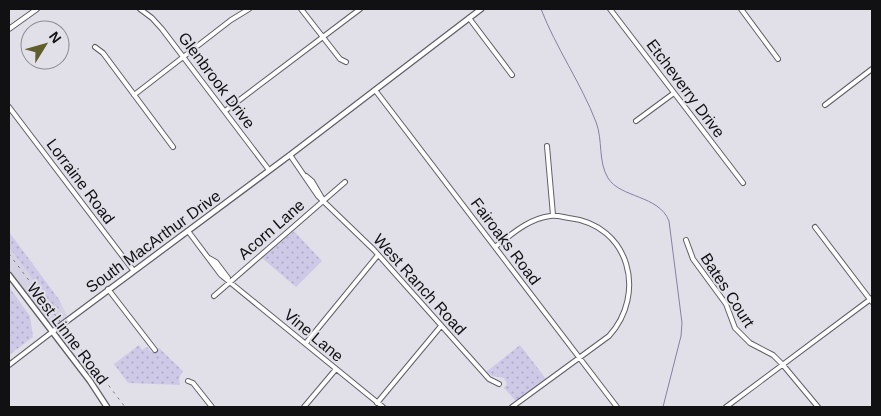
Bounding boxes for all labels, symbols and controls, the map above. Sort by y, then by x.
north arrow [20,20,70,70]
text: N [46,28,65,46]
street label: Glenbrook Drive [175,29,258,132]
street label: Etcheverry Drive [643,36,728,141]
street label: Lorraine Road [43,136,118,227]
street label: South MacArthur Drive [83,187,224,296]
street label: Fairoaks Road [468,195,544,288]
street label: Acorn Lane [235,196,308,263]
street label: West Ranch Road [370,231,469,338]
street label: Bates Court [697,250,758,331]
street label: West Linne Road [24,279,111,387]
street label: Vine Lane [281,306,347,365]

